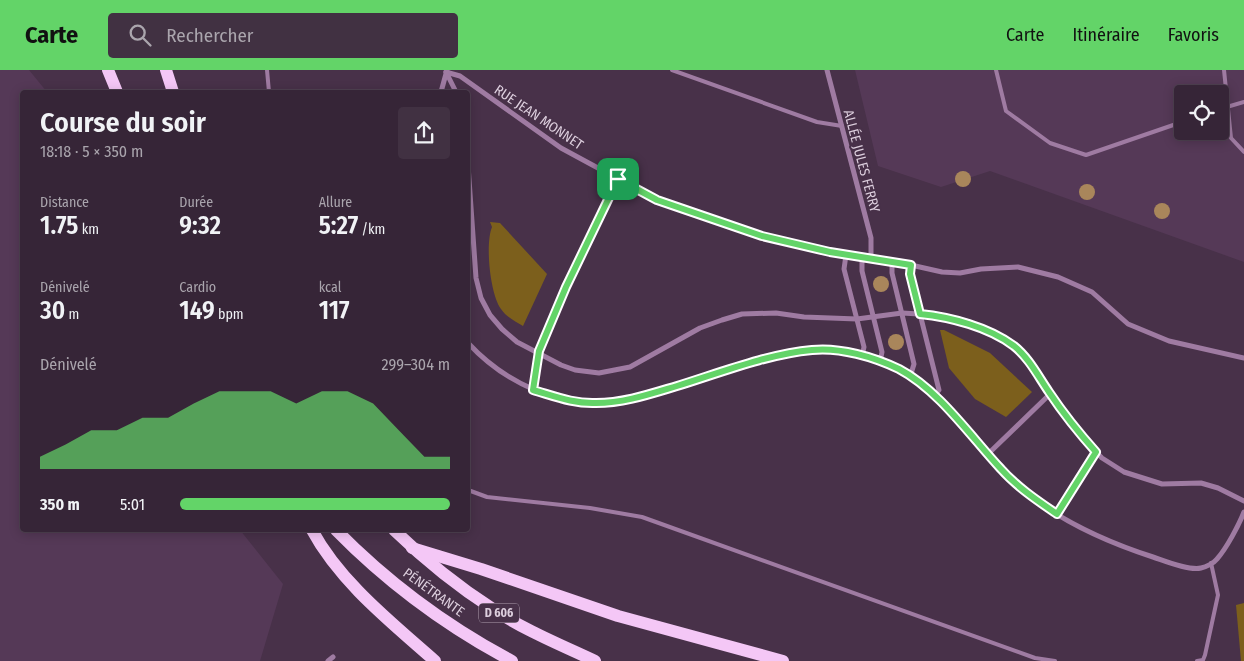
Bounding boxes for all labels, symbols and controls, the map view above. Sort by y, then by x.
search box [108,13,458,58]
text: Carte [25,21,78,49]
icon: search [126,21,154,49]
text: Rechercher [166,24,253,47]
text: Carte [1006,24,1044,46]
text: Itinéraire [1072,24,1140,46]
text: Favoris [1168,24,1219,46]
street label: RUE JEAN MONNET [491,81,587,154]
map controls [1174,85,1229,140]
button: locate [1174,85,1229,140]
text: Course du soir [40,106,206,139]
button: share [398,107,450,159]
street label: ALLÉE JULES FERRY [840,108,884,214]
text: 18:18 · 5 × 350 m [40,142,143,161]
pin [597,158,639,200]
icon: arrive [604,165,632,193]
text: Distance [40,194,89,211]
text: Durée [179,194,213,211]
text: Allure [319,194,352,211]
text: 1.75 [40,211,78,241]
text: 9:32 [179,211,221,241]
text: 5:27 [319,211,358,241]
text: km [78,221,99,238]
text: /km [358,221,385,238]
text: Dénivelé [40,279,90,296]
text: Cardio [179,279,216,296]
text: kcal [319,279,341,296]
text: 30 [40,296,65,326]
text: 149 [179,296,215,326]
text: 117 [319,296,350,326]
text: m [65,306,79,323]
text: bpm [215,306,244,323]
text: Dénivelé [40,355,97,374]
text: 299–304 m [382,355,450,374]
text: 350 m [40,495,80,514]
text: 5:01 [120,495,145,514]
street label: PÉNÉTRANTE [400,564,469,621]
road number: D 606 [479,604,519,622]

